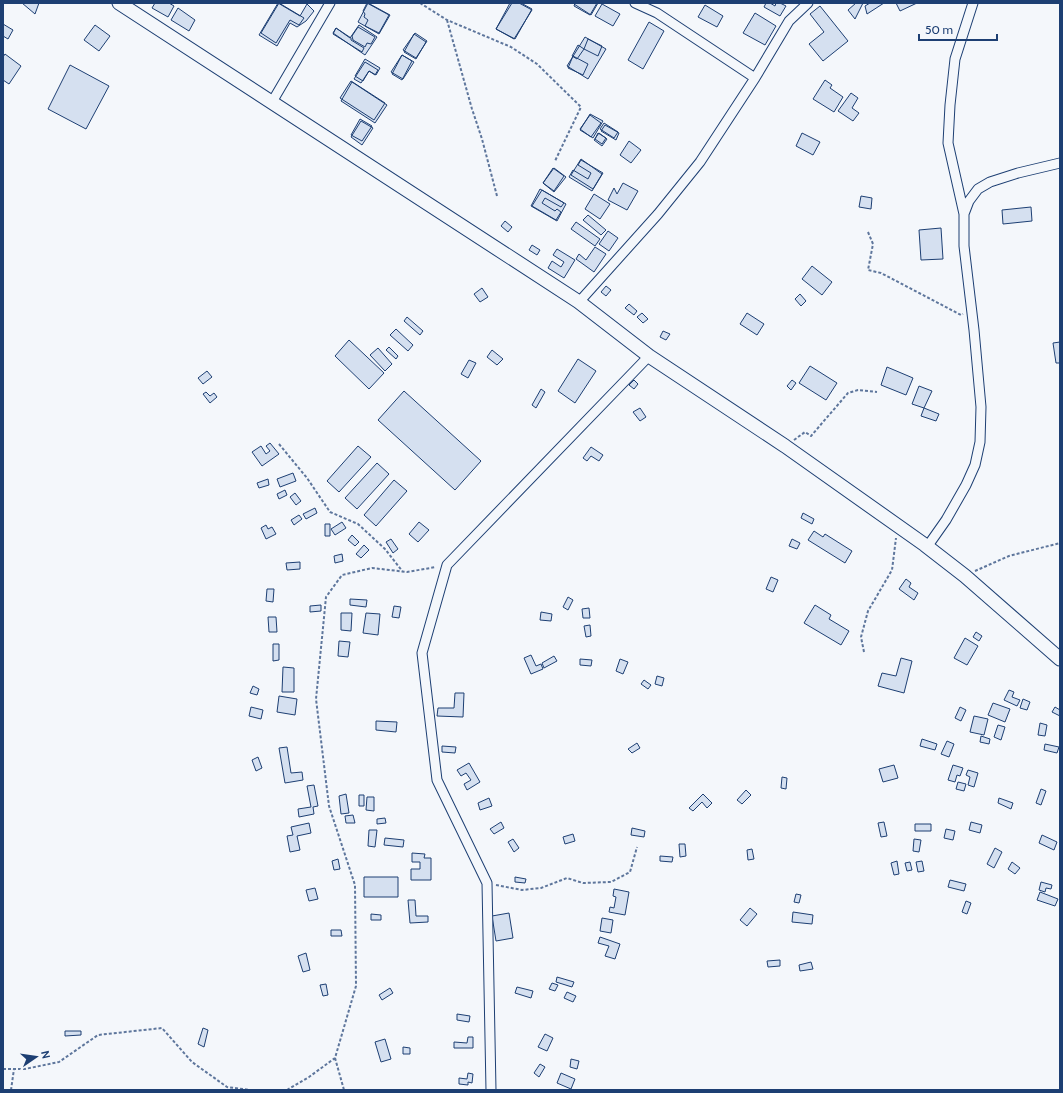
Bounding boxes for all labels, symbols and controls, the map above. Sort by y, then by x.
scale bar [919,16,997,42]
text: 50 m [925,22,953,37]
north arrow [16,1037,56,1077]
text: N [38,1049,53,1060]

